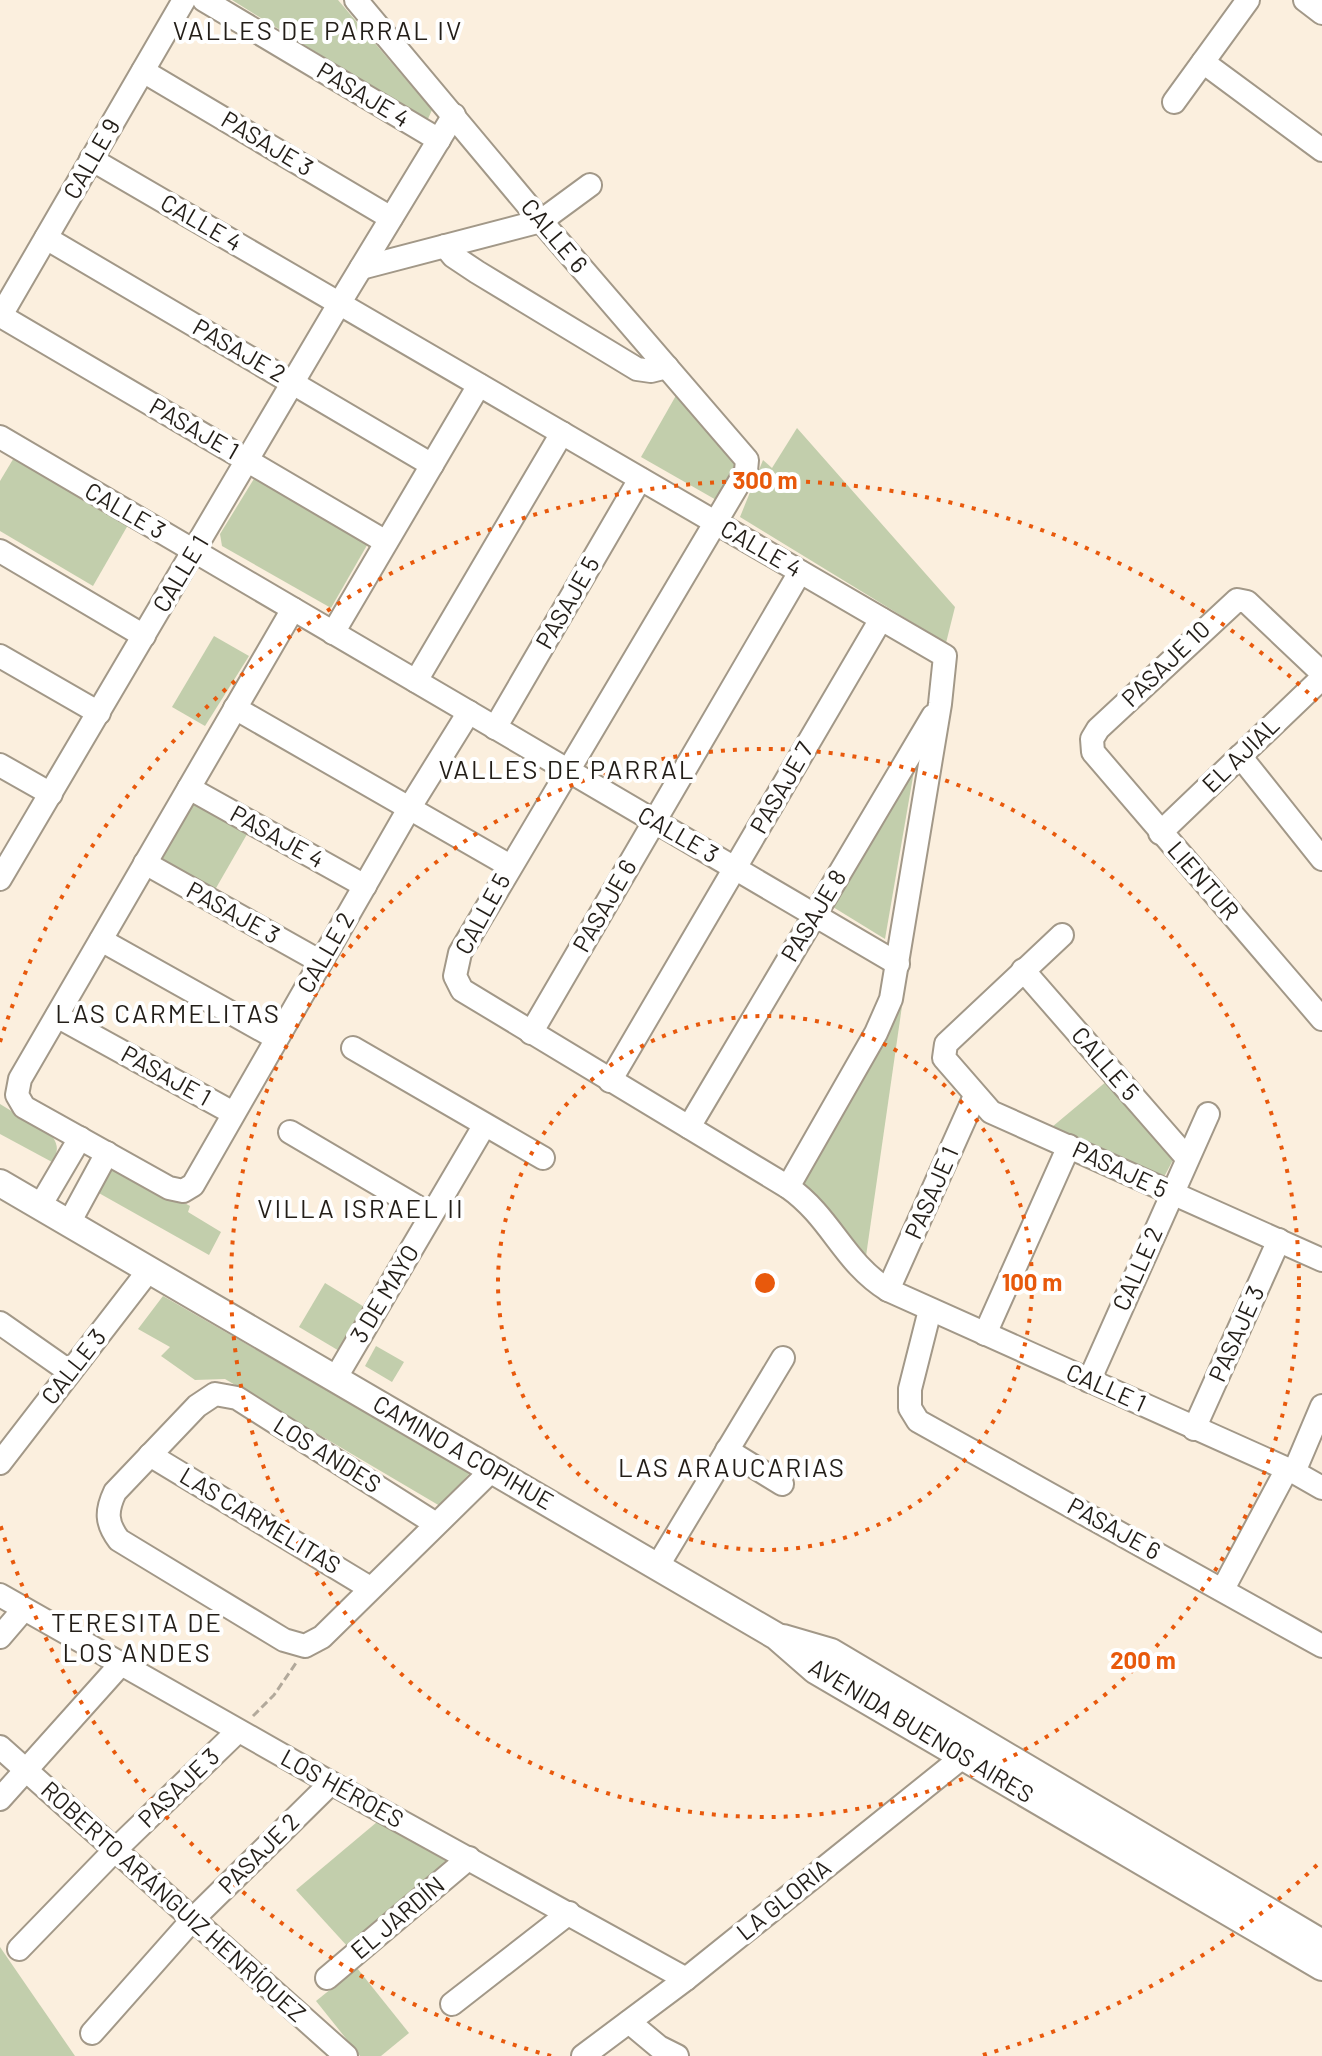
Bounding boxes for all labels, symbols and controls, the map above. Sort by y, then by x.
district label: VALLES DE PARRAL IV [173,14,463,45]
street label: PASAJE 4 [312,55,415,133]
street label: PASAJE 3 [217,104,319,181]
street label: CALLE 9 [56,113,125,204]
street label: CALLE 4 [156,187,248,256]
street label: CALLE 6 [516,192,595,278]
street label: PASAJE 2 [188,312,291,388]
street label: PASAJE 1 [145,391,244,465]
text: 300 m [732,465,798,494]
street label: CALLE 3 [80,475,171,544]
street label: CALLE 4 [716,513,808,582]
street label: CALLE 1 [146,530,214,617]
street label: PASAJE 5 [529,551,605,654]
street label: PASAJE 10 [1115,614,1215,712]
street label: EL AJIAL [1195,710,1285,798]
street label: PASAJE 7 [743,736,818,838]
district label: VALLES DE PARRAL [438,753,696,784]
street label: PASAJE 4 [226,798,330,873]
street label: CALLE 3 [633,799,724,868]
street label: LIENTUR [1162,835,1246,925]
street label: PASAJE 6 [566,854,642,957]
street label: PASAJE 8 [774,864,851,966]
street label: CALLE 5 [448,868,516,959]
street label: PASAJE 3 [182,874,285,949]
street label: CALLE 2 [290,907,359,998]
district label: LAS CARMELITAS [55,997,281,1028]
street label: CALLE 5 [1066,1020,1146,1106]
street label: PASAJE 1 [117,1038,217,1111]
street label: PASAJE 5 [1068,1134,1173,1203]
street label: PASAJE 1 [897,1142,964,1243]
district label: VILLA ISRAEL II [257,1192,465,1223]
street label: CALLE 2 [1105,1222,1168,1315]
street label: 3 DE MAYO [343,1239,424,1348]
text: 100 m [1002,1267,1062,1296]
centre of rings [751,1269,779,1297]
street label: PASAJE 3 [1202,1281,1270,1386]
street label: CALLE 3 [34,1322,111,1410]
street label: CALLE 1 [1062,1356,1151,1417]
street label: CAMINO A COPIHUE [368,1388,559,1515]
street label: LOS ANDES [269,1409,387,1498]
district label: LAS ARAUCARIAS [618,1451,846,1482]
street label: LAS CARMELITAS [175,1460,346,1579]
street label: PASAJE 6 [1063,1490,1166,1565]
district label: TERESITA DE LOS ANDES [51,1606,223,1667]
text: 200 m [1110,1645,1176,1674]
street label: AVENIDA BUENOS AIRES [804,1651,1039,1808]
street label: PASAJE 3 [131,1741,225,1833]
street label: LOS HÉROES [276,1742,409,1833]
street label: ROBERTO ARÁNGUIZ HENRÍQUEZ [36,1774,312,2027]
street label: PASAJE 2 [211,1806,304,1899]
street label: LA GLORIA [730,1852,836,1946]
street label: EL JARDÍN [344,1869,450,1964]

